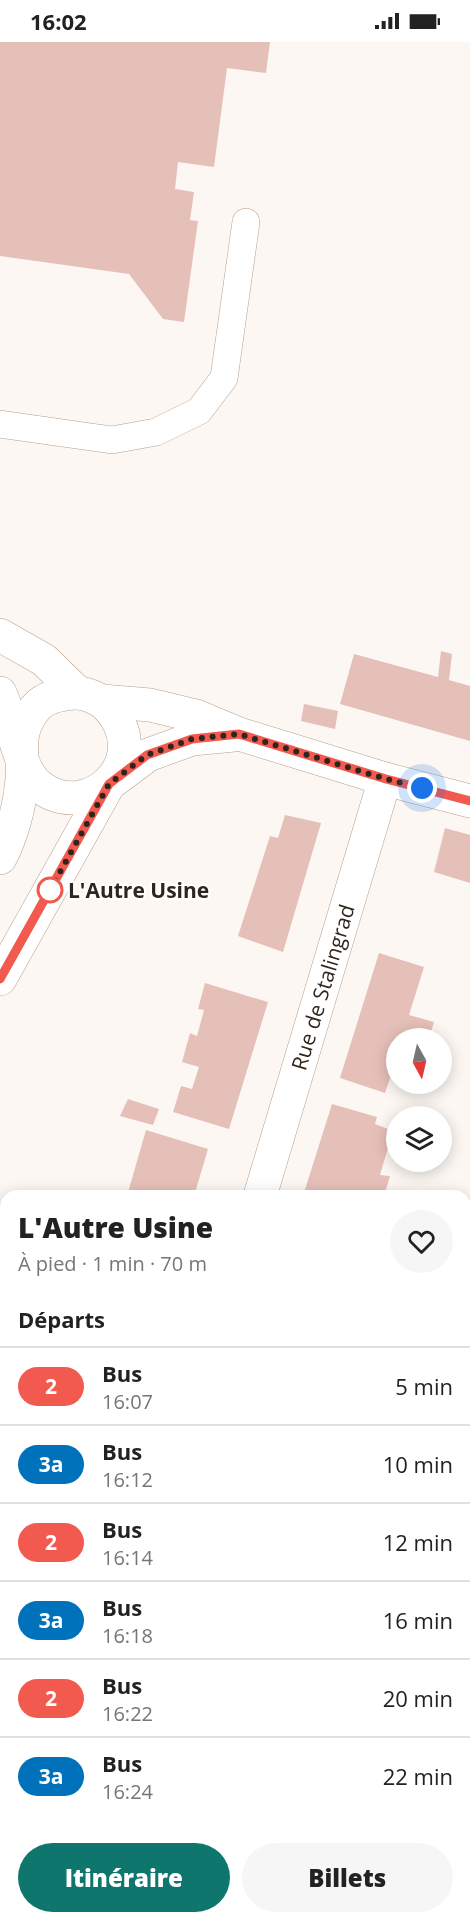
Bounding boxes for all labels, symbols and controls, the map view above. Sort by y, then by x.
text: 16:02 [30,6,87,36]
your location [407,773,437,803]
place label: L'Autre Usine [68,876,209,904]
marker: L'Autre Usine [37,877,63,903]
street label: Rue de Stalingrad [284,901,361,1074]
north arrow [386,1028,452,1094]
map controls [386,1028,452,1172]
button: layers [386,1106,452,1172]
text: L'Autre Usine [18,1208,213,1246]
button: heart [390,1210,453,1273]
text: À pied · 1 min · 70 m [18,1250,207,1277]
text: Départs [18,1304,105,1334]
text: Bus [102,1358,142,1388]
text: 5 min [395,1371,453,1401]
text: 2 [45,1372,57,1400]
text: 16:07 [102,1388,153,1415]
text: Bus [102,1436,142,1466]
text: 10 min [383,1449,453,1479]
text: 3a [39,1450,63,1478]
text: 16:12 [102,1466,153,1493]
text: Bus [102,1514,142,1544]
text: 12 min [383,1527,453,1557]
text: 2 [45,1528,57,1556]
text: 16:14 [102,1544,153,1571]
text: Bus [102,1592,142,1622]
text: 16 min [383,1605,453,1635]
text: 3a [39,1606,63,1634]
text: 16:18 [102,1622,153,1649]
text: Bus [102,1670,142,1700]
text: 20 min [383,1683,453,1713]
text: 2 [45,1684,57,1712]
text: 16:22 [102,1700,153,1727]
text: Bus [102,1748,142,1778]
text: 22 min [383,1761,453,1791]
text: 3a [39,1762,63,1790]
text: 16:24 [102,1778,153,1805]
button: Itinéraire [18,1843,230,1912]
button: Billets [242,1843,453,1912]

